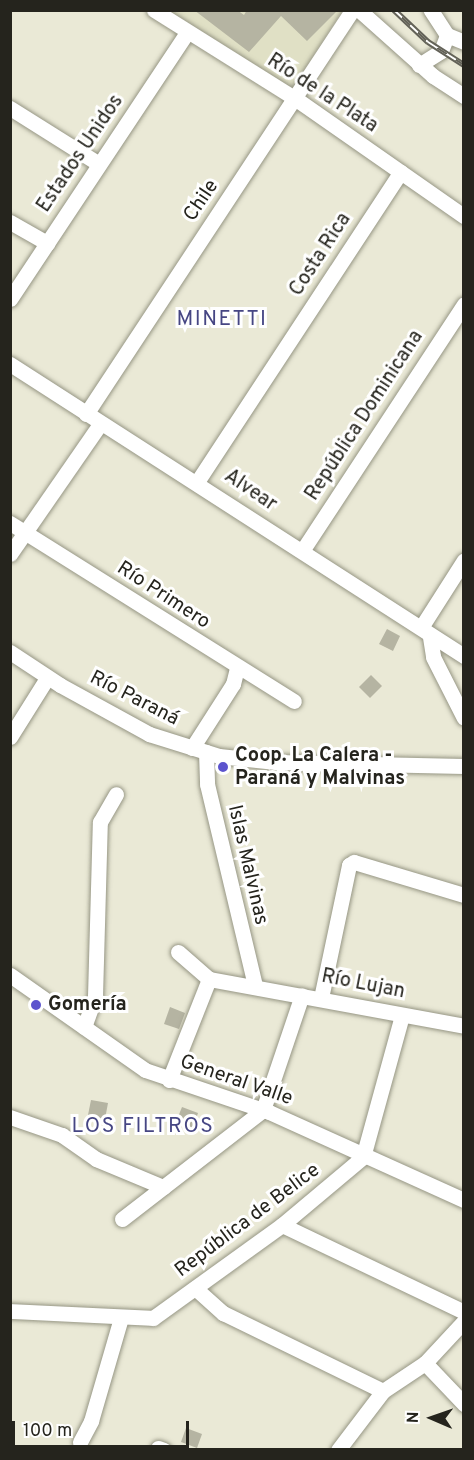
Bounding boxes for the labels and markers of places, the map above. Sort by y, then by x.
place label: Coop. La Calera - Paraná y Malvinas [235,744,405,791]
marker: Coop. La Calera - Paraná y Malvinas [216,760,230,774]
place label: Gomería [48,993,127,1017]
marker: Gomería [29,998,43,1012]

